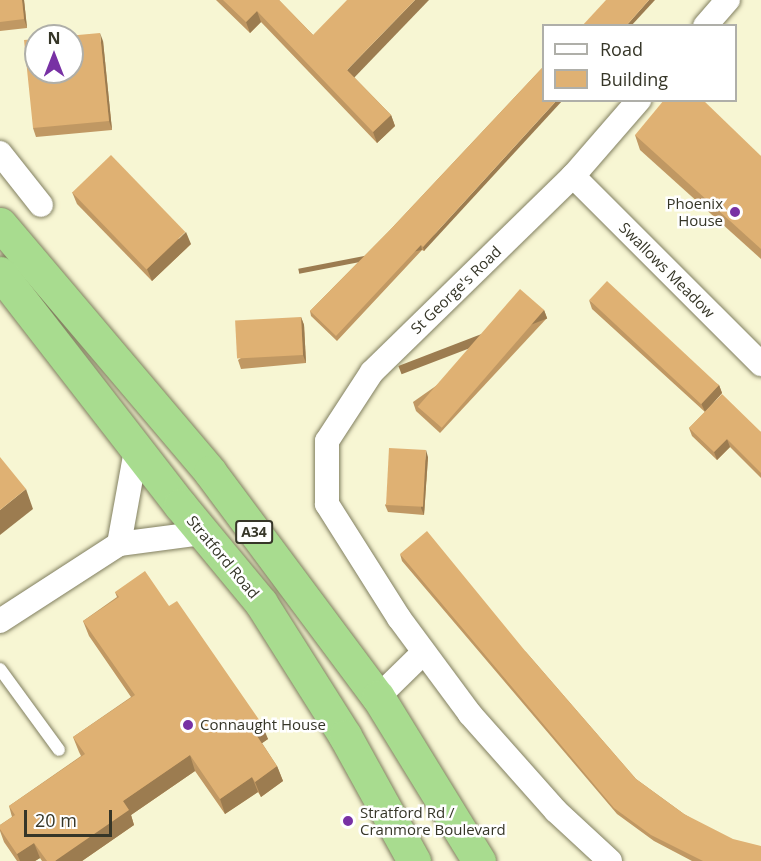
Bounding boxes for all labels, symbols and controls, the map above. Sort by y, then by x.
north arrow [24,24,84,84]
legend [542,24,737,102]
text: N [47,27,61,49]
text: Road [600,37,643,61]
text: Building [600,67,668,91]
place label: Phoenix House [666,194,723,229]
marker: Phoenix House [728,205,742,219]
street label: Swallows Meadow [616,219,718,321]
street label: St George's Road [407,242,505,338]
street label: Stratford Road [183,512,263,602]
road number: A34 [234,521,274,543]
place label: Connaught House [200,716,326,734]
marker: Connaught House [181,718,195,732]
scale bar [27,798,116,836]
place label: Stratford Rd / Cranmore Boulevard [360,803,506,838]
text: 20 m [35,808,77,832]
marker: Stratford Rd / Cranmore Boulevard [341,814,355,828]

